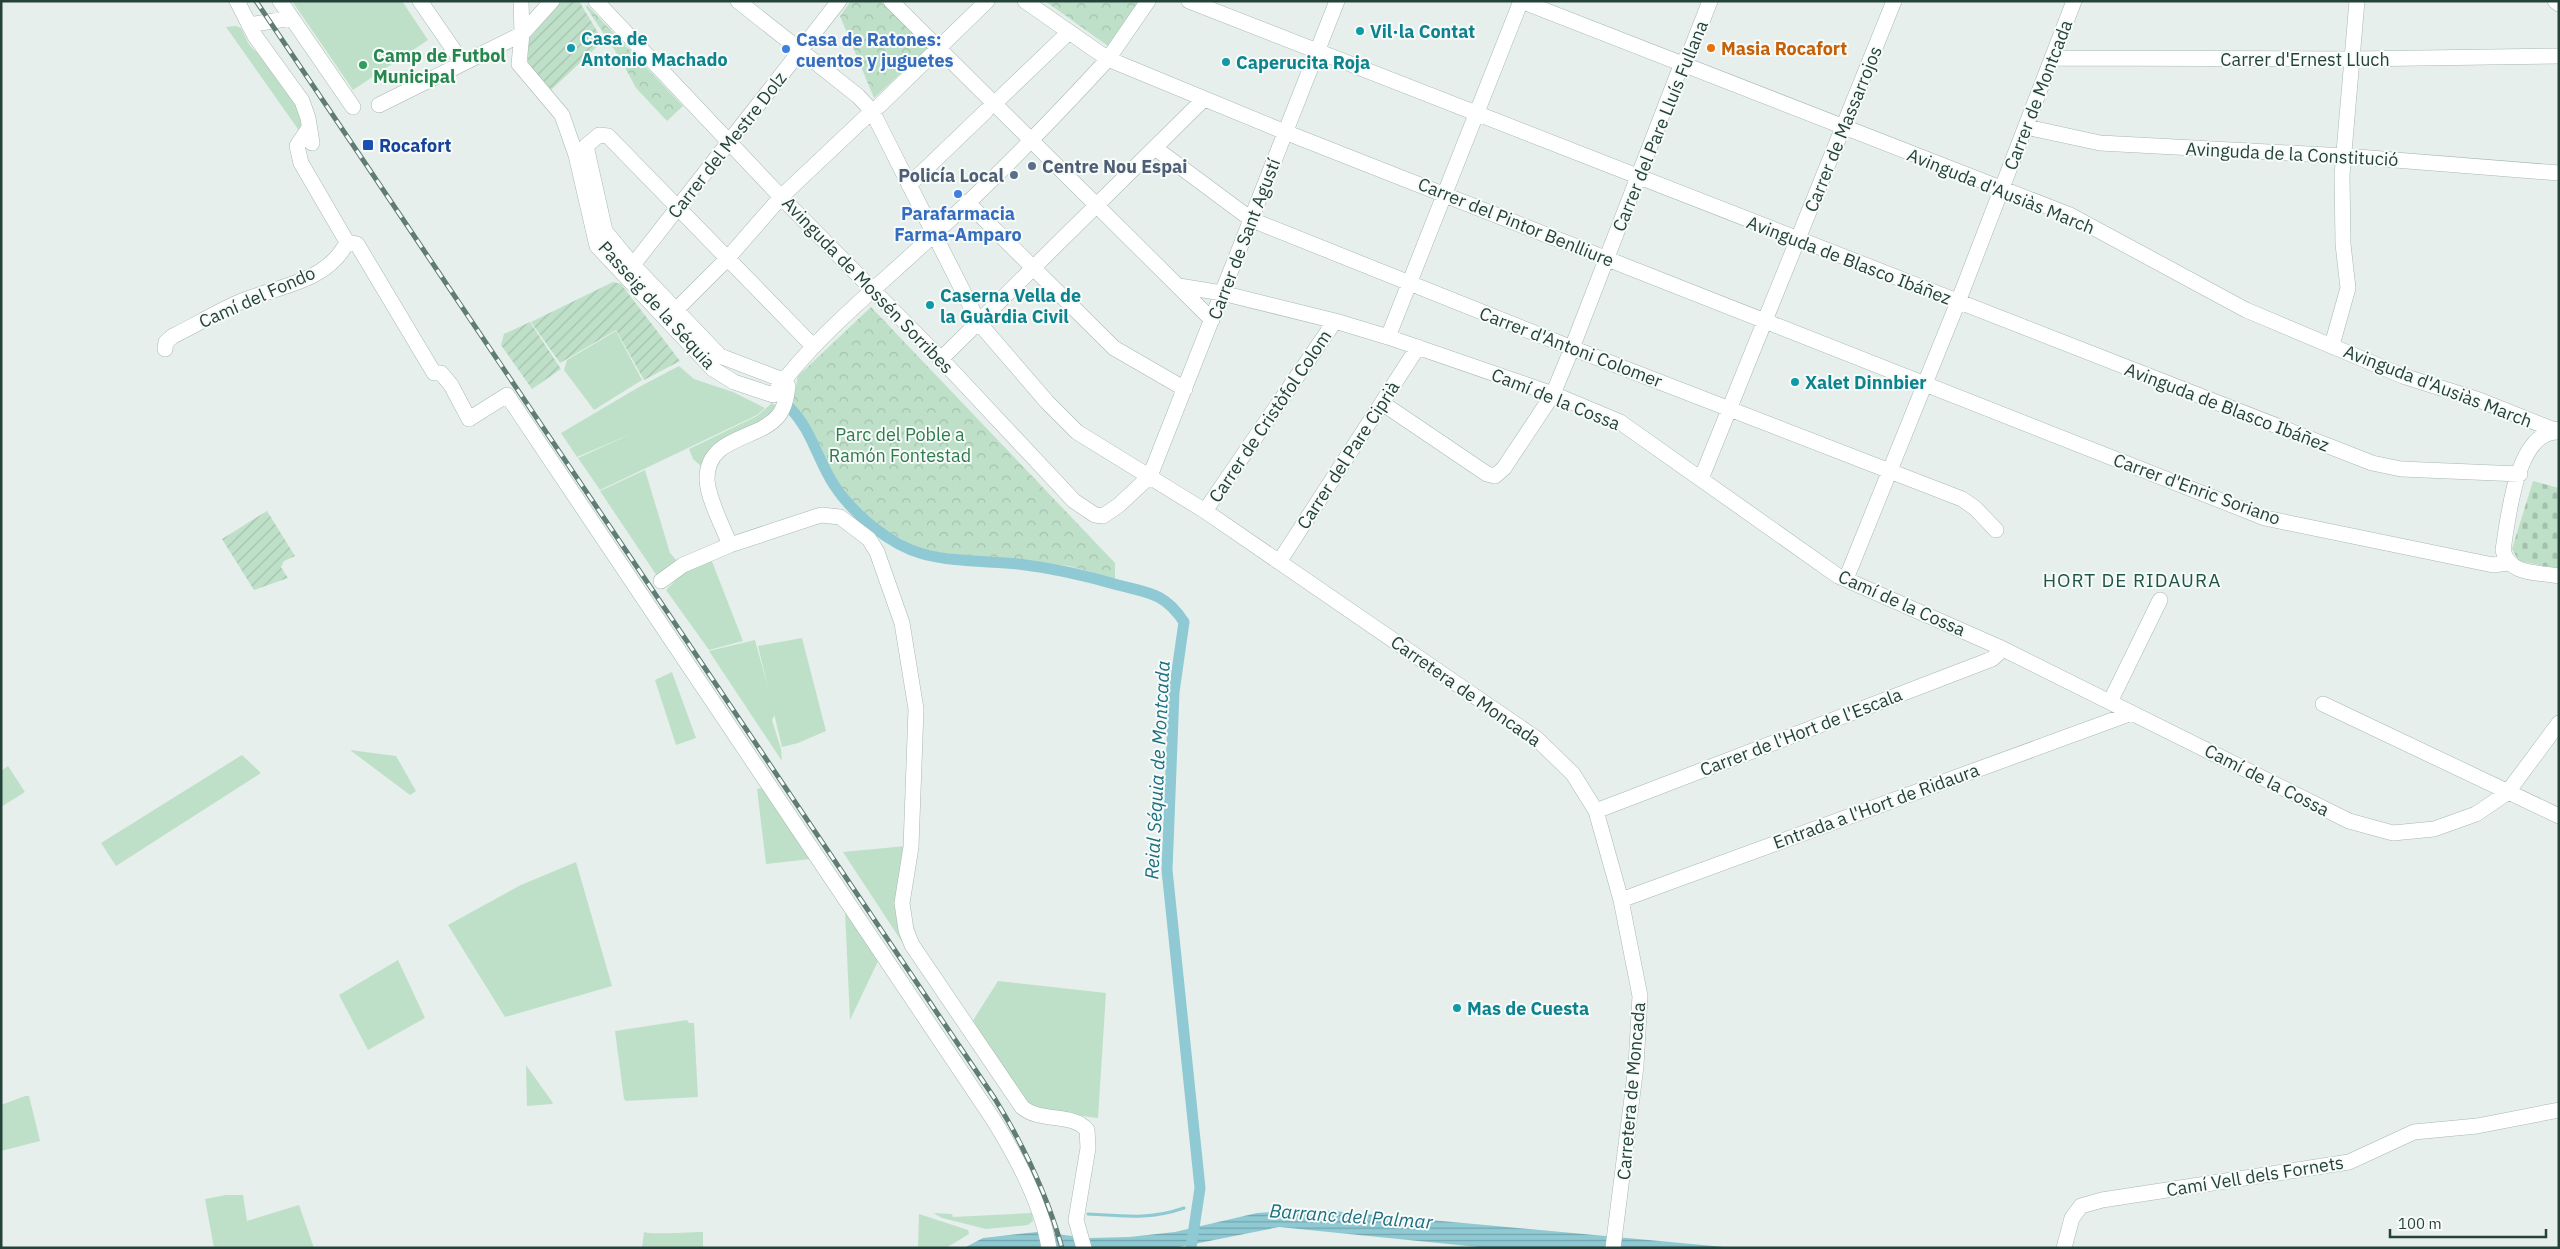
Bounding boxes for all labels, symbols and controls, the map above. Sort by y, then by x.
street label: Carrer de Montcada [1999,16,2077,173]
street label: Carrer del Pare Lluís Fullana [1607,17,1713,235]
place label: Vil·la Contat [1370,20,1475,43]
marker: Vil·la Contat [1354,25,1366,37]
place label: Casa de Antonio Machado [581,27,728,71]
place label: Casa de Ratones: cuentos y juguetes [796,28,954,72]
place label: Masia Rocafort [1721,37,1847,60]
marker: Casa de Antonio Machado [565,42,577,54]
marker: Masia Rocafort [1705,42,1717,54]
marker: Casa de Ratones: cuentos y juguetes [780,43,792,55]
street label: Carrer de Massarrojos [1799,43,1887,215]
place label: Camp de Futbol Municipal [373,44,506,88]
street label: Carrer d'Ernest Lluch [2220,48,2390,71]
place label: Caperucita Roja [1236,51,1370,74]
marker: Caperucita Roja [1220,56,1232,68]
marker: Camp de Futbol Municipal [357,59,369,71]
street label: Carrer del Mestre Dolz [663,67,791,223]
place label: Rocafort [379,134,451,157]
street label: Avinguda de la Constitució [2185,137,2399,171]
marker: Rocafort [361,138,375,152]
street label: Avinguda d'Ausiàs March [1904,143,2098,239]
place label: Centre Nou Espai [1042,155,1188,178]
street label: Carrer de Sant Agustí [1203,155,1286,323]
marker: Centre Nou Espai [1026,160,1038,172]
place label: Policía Local [898,164,1005,187]
marker: Policía Local [1008,169,1020,181]
street label: Carrer del Pintor Benlliure [1415,172,1618,272]
marker: Parafarmacia Farma-Amparo [952,188,964,200]
street label: Avinguda de Mossén Sorribes [777,192,959,378]
place label: Parafarmacia Farma-Amparo [894,202,1022,246]
street label: Avinguda de Blasco Ibáñez [1743,210,1955,310]
street label: Passeig de la Séquia [593,236,721,374]
street label: Camí del Fondo [195,261,319,333]
place label: Caserna Vella de la Guàrdia Civil [940,284,1081,328]
marker: Caserna Vella de la Guàrdia Civil [924,299,936,311]
street label: Carrer d'Antoni Colomer [1476,301,1666,393]
street label: Carrer de Cristòfol Colom [1204,325,1336,507]
street label: Avinguda d'Ausiàs March [2340,339,2536,433]
street label: Avinguda de Blasco Ibáñez [2121,357,2333,457]
street label: Camí de la Cossa [1488,363,1624,435]
place label: Xalet Dinnbier [1805,371,1927,394]
street label: Carrer del Pare Ciprià [1292,376,1405,533]
marker: Xalet Dinnbier [1789,376,1801,388]
park label: Parc del Poble a Ramón Fontestad [829,423,971,467]
street label: Carrer d'Enric Soriano [2110,448,2284,530]
street label: Camí de la Cossa [1835,565,1970,641]
district label: HORT DE RIDAURA [2043,568,2221,592]
street label: Carretera de Moncada [1386,630,1546,752]
water label: Reial Séquia de Montcada [1139,660,1175,880]
street label: Carrer de l'Hort de l'Escala [1697,683,1906,781]
street label: Camí de la Cossa [2201,739,2334,821]
street label: Entrada a l'Hort de Ridaura [1770,758,1983,854]
place label: Mas de Cuesta [1467,997,1589,1020]
street label: Carretera de Moncada [1612,1001,1650,1181]
marker: Mas de Cuesta [1451,1002,1463,1014]
street label: Camí Vell dels Fornets [2165,1151,2345,1201]
water label: Barranc del Palmar [1269,1198,1434,1234]
scale bar [2390,1206,2546,1238]
text: 100 m [2398,1214,2442,1233]

